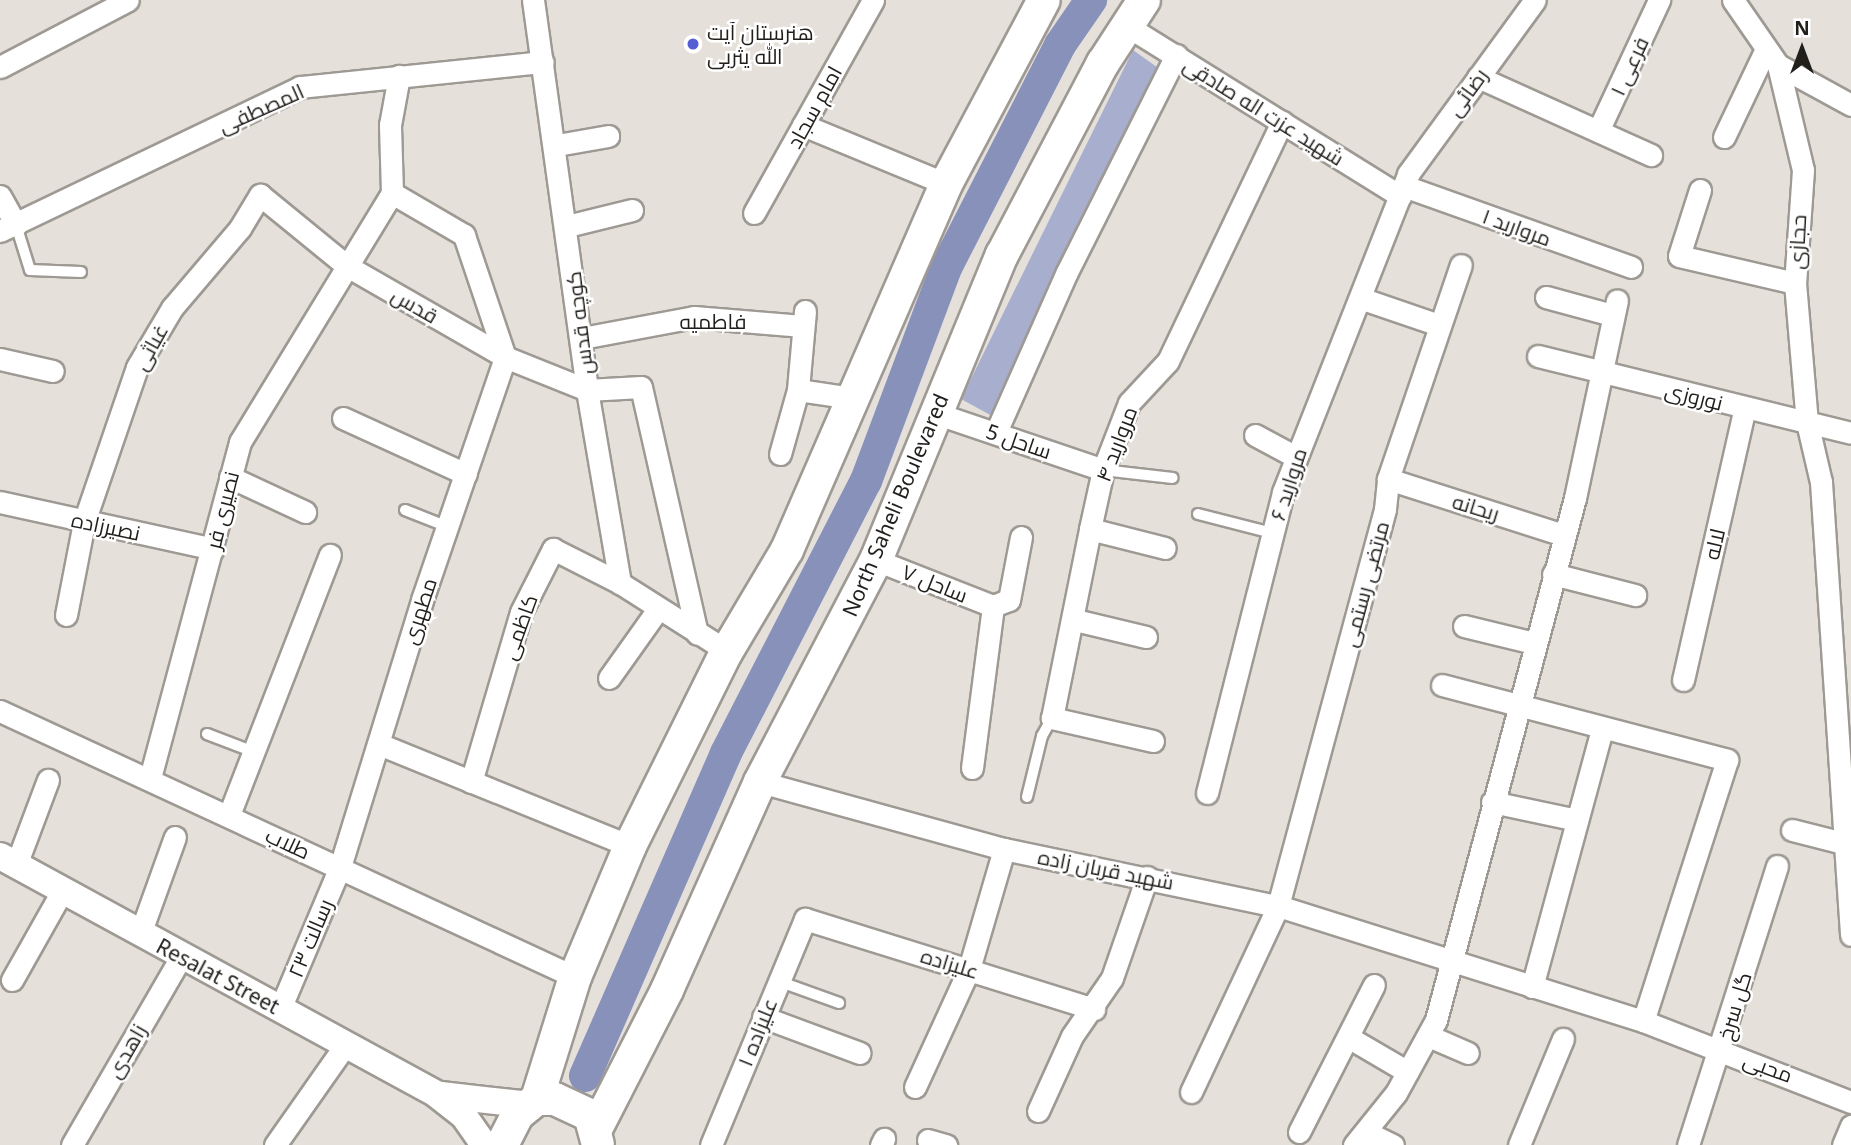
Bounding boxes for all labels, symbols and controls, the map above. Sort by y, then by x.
north arrow [1767,14,1837,84]
text: N [1794,15,1810,41]
place label: هنرستان آیت الله یثربی [707,19,814,69]
street label: فرعی ۱ [1604,33,1654,99]
marker: هنرستان آیت الله یثربی [685,36,701,52]
street label: شهید عزت اله صادقی [1179,51,1349,171]
street label: امام سجاد [781,61,847,153]
street label: رضائی [1441,63,1493,121]
street label: المصطفی [214,78,308,138]
street label: مروارید ۱ [1479,203,1555,251]
street label: حجازی [1783,214,1811,270]
street label: کوچه قدس [560,270,598,376]
street label: قدس [387,282,443,328]
street label: فاطمیه [679,308,747,334]
street label: غیاثی [127,319,173,375]
street label: نوروزی [1662,377,1726,415]
street label: North Saheli Boulevared [837,390,953,620]
street label: مروارید ۴ [1090,403,1142,485]
street label: ساحل 5 [983,418,1055,464]
street label: مروارید ۶ [1264,445,1312,523]
street label: نصیری فر [200,468,244,552]
street label: ریحانه [1449,488,1503,526]
street label: نصیرزاده [69,506,143,546]
street label: مرتضی رستمی [1336,518,1394,650]
street label: لاله [1698,526,1730,562]
street label: ساحل ۷ [899,558,971,608]
street label: مطهری [396,575,442,647]
street label: کاظمی [496,591,542,663]
street label: طلاب [262,822,314,864]
street label: شهید قربان زاده [1036,843,1176,895]
street label: رسالت ۲۳ [282,895,338,981]
street label: Resalat Street [152,933,284,1019]
street label: علیزاده [918,942,982,984]
street label: گل سرخ [1712,969,1756,1043]
street label: علیزاده ۱ [732,994,782,1070]
street label: زاهدی [101,1020,151,1082]
street label: محبی [1740,1046,1796,1088]

